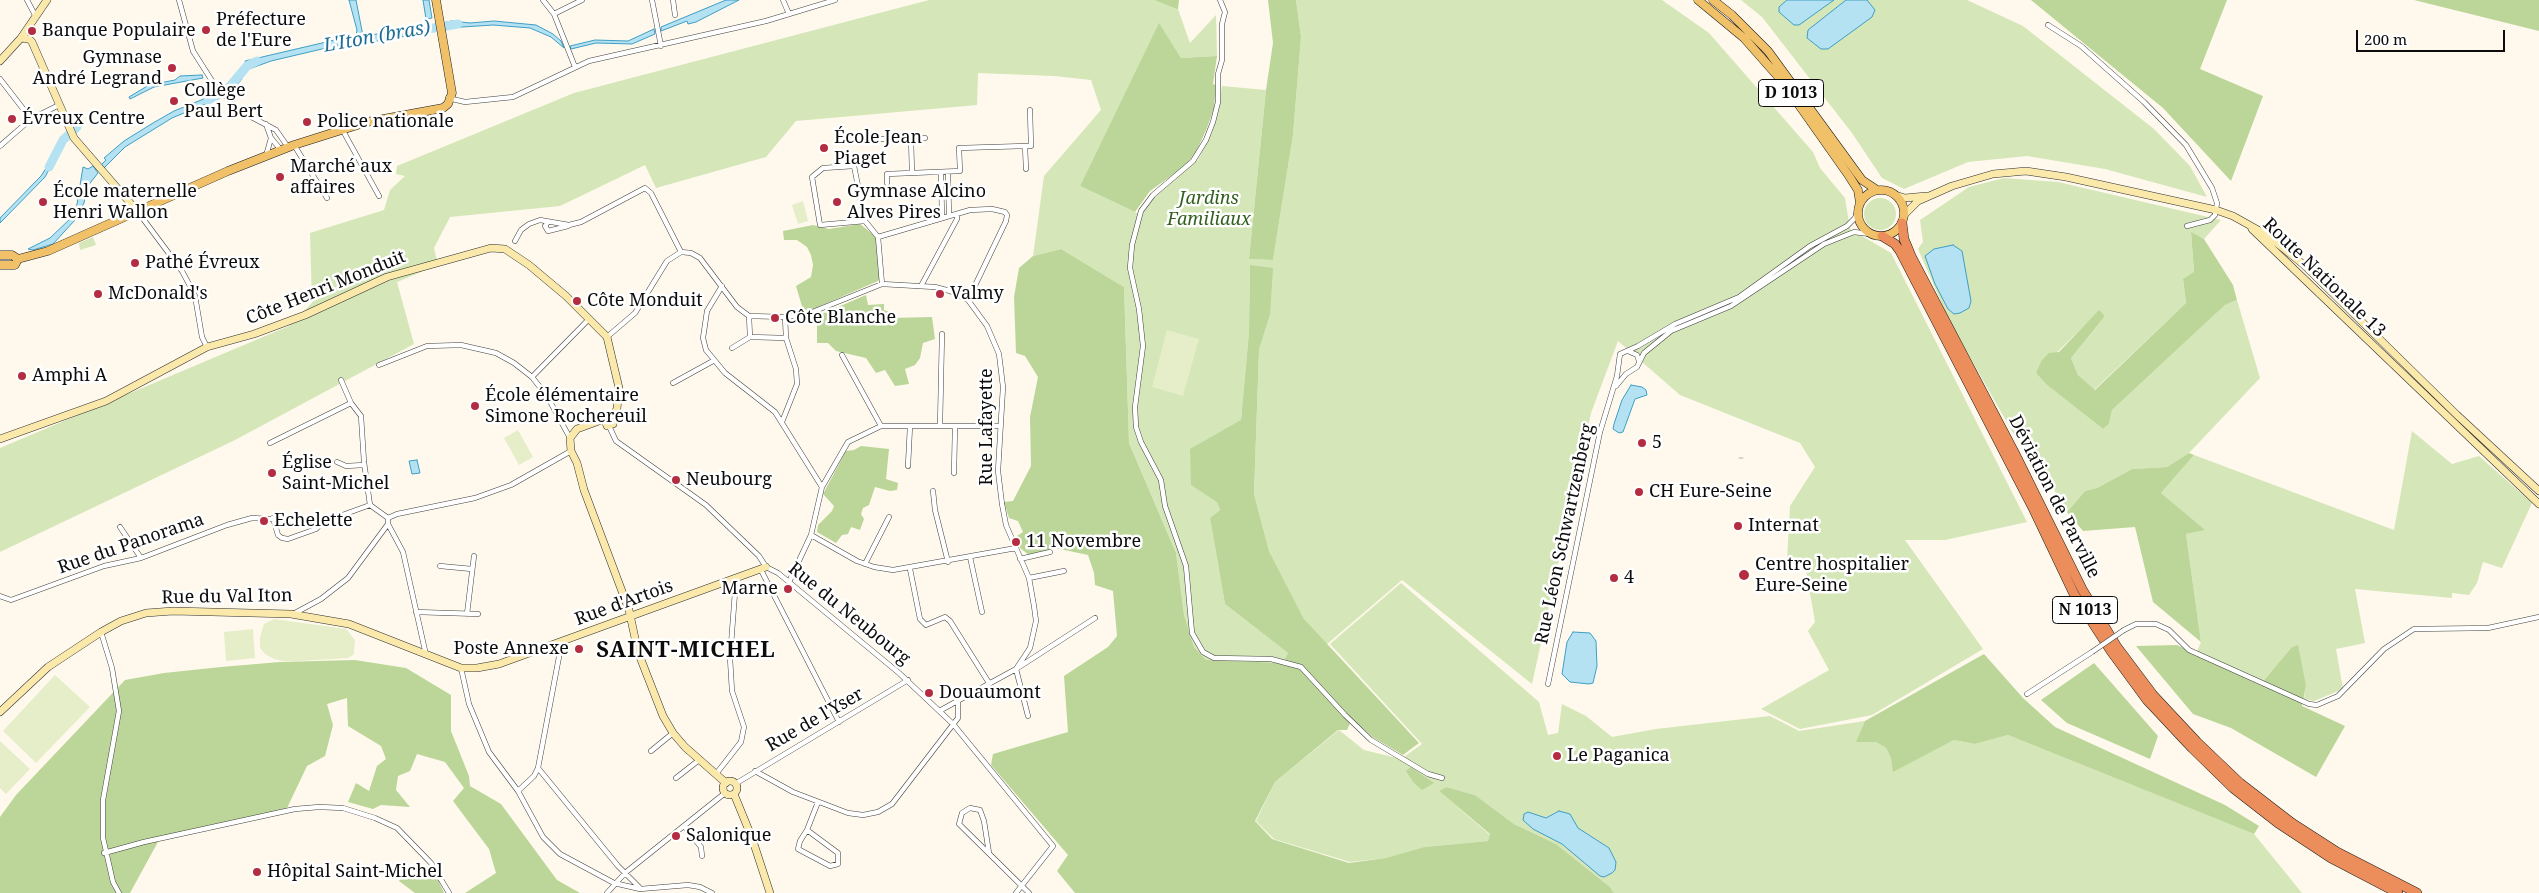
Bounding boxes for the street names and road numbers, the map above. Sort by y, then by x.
road number: D 1013 [1758,80,1824,106]
street label: Route Nationale 13 [2258,214,2390,342]
street label: Côte Henri Monduit [243,246,409,330]
street label: Rue Lafayette [976,368,998,486]
street label: Déviation de Parville [2004,412,2104,582]
street label: Rue Léon Schwartzenberg [1531,422,1599,646]
street label: Rue du Panorama [55,509,207,579]
street label: Rue du Neubourg [784,558,914,670]
street label: Rue d'Artois [572,575,676,631]
street label: Rue du Val Iton [161,585,293,609]
road number: N 1013 [2052,596,2118,624]
street label: Rue de l'Yser [762,683,868,757]

